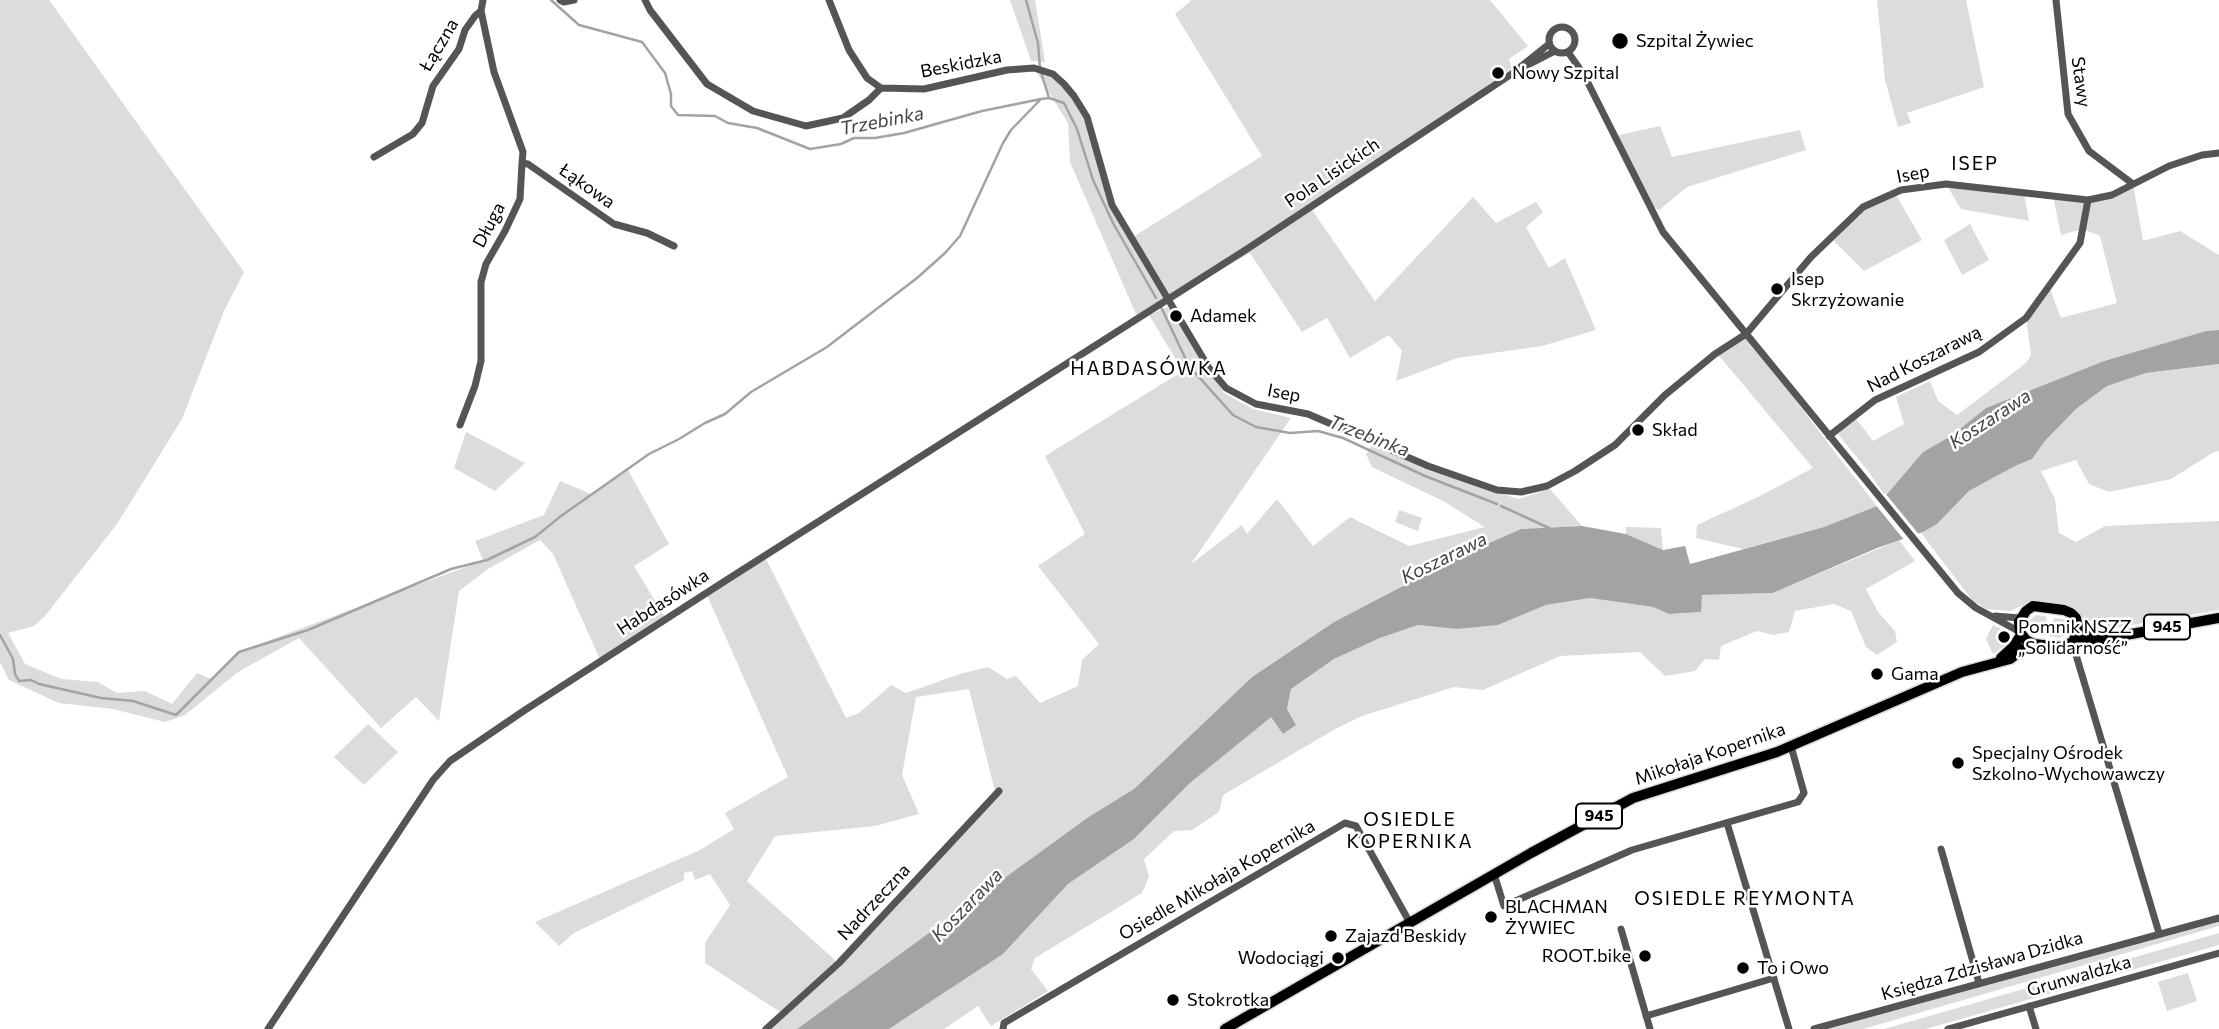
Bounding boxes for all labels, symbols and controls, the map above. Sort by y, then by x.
street label: Łączna [415,15,463,75]
place label: Szpital Żywiec [1636,30,1754,52]
marker: Szpital Żywiec [1610,31,1630,51]
street label: Beskidzka [919,46,1003,82]
street label: Stawy [2067,55,2095,109]
place label: Nowy Szpital [1512,62,1619,84]
marker: Nowy Szpital [1490,65,1506,81]
water label: Trzebinka [838,102,926,140]
street label: Pola Lisickich [1281,133,1383,213]
district label: ISEP [1952,153,1998,175]
street label: Łąkowa [555,159,619,213]
street label: Isep [1895,160,1931,188]
street label: Długa [468,199,510,251]
place label: Isep Skrzyżowanie [1791,268,1904,310]
marker: Isep Skrzyżowanie [1769,281,1785,297]
place label: Adamek [1190,305,1257,327]
marker: Adamek [1168,308,1184,324]
street label: Nad Koszarawą [1863,321,1985,397]
district label: HABDASÓWKA [1071,358,1227,380]
street label: Isep [1266,379,1302,407]
water label: Koszarawa [1945,384,2035,454]
water label: Trzebinka [1325,410,1413,462]
place label: Skład [1652,419,1698,441]
marker: Skład [1630,422,1646,438]
water label: Koszarawa [1397,527,1491,589]
street label: Habdasówka [613,564,713,640]
road number: 945 [2144,614,2190,640]
place label: Pomnik NSZZ „Solidarność” [2018,616,2132,658]
marker: Pomnik NSZZ „Solidarność” [1996,629,2012,645]
place label: Gama [1891,663,1939,685]
marker: Gama [1869,666,1885,682]
street label: Mikołaja Kopernika [1632,718,1788,790]
place label: Specjalny Ośrodek Szkolno-Wychowawczy [1972,742,2165,784]
marker: Specjalny Ośrodek Szkolno-Wychowawczy [1950,755,1966,771]
road number: 945 [1576,804,1622,828]
district label: OSIEDLE KOPERNIKA [1348,809,1472,853]
street label: Osiedle Mikołaja Kopernika [1115,815,1319,945]
street label: Nadrzeczna [833,859,915,945]
water label: Koszarawa [927,864,1007,946]
district label: OSIEDLE REYMONTA [1636,888,1854,910]
place label: BLACHMAN ŻYWIEC [1505,896,1608,939]
marker: BLACHMAN ŻYWIEC [1483,909,1499,925]
place label: Zajazd Beskidy [1345,925,1467,947]
street label: Księdza Zdzisława Dzidka [1879,927,2085,1005]
marker: Zajazd Beskidy [1323,928,1339,944]
place label: ROOT.bike [1542,945,1631,967]
place label: Wodociągi [1238,947,1324,969]
marker: ROOT.bike [1637,948,1653,964]
marker: Wodociągi [1330,950,1346,966]
street label: Grunwaldzka [2024,951,2134,1001]
place label: To i Owo [1757,957,1829,979]
marker: To i Owo [1735,960,1751,976]
place label: Stokrotka [1187,989,1269,1011]
marker: Stokrotka [1165,992,1181,1008]

